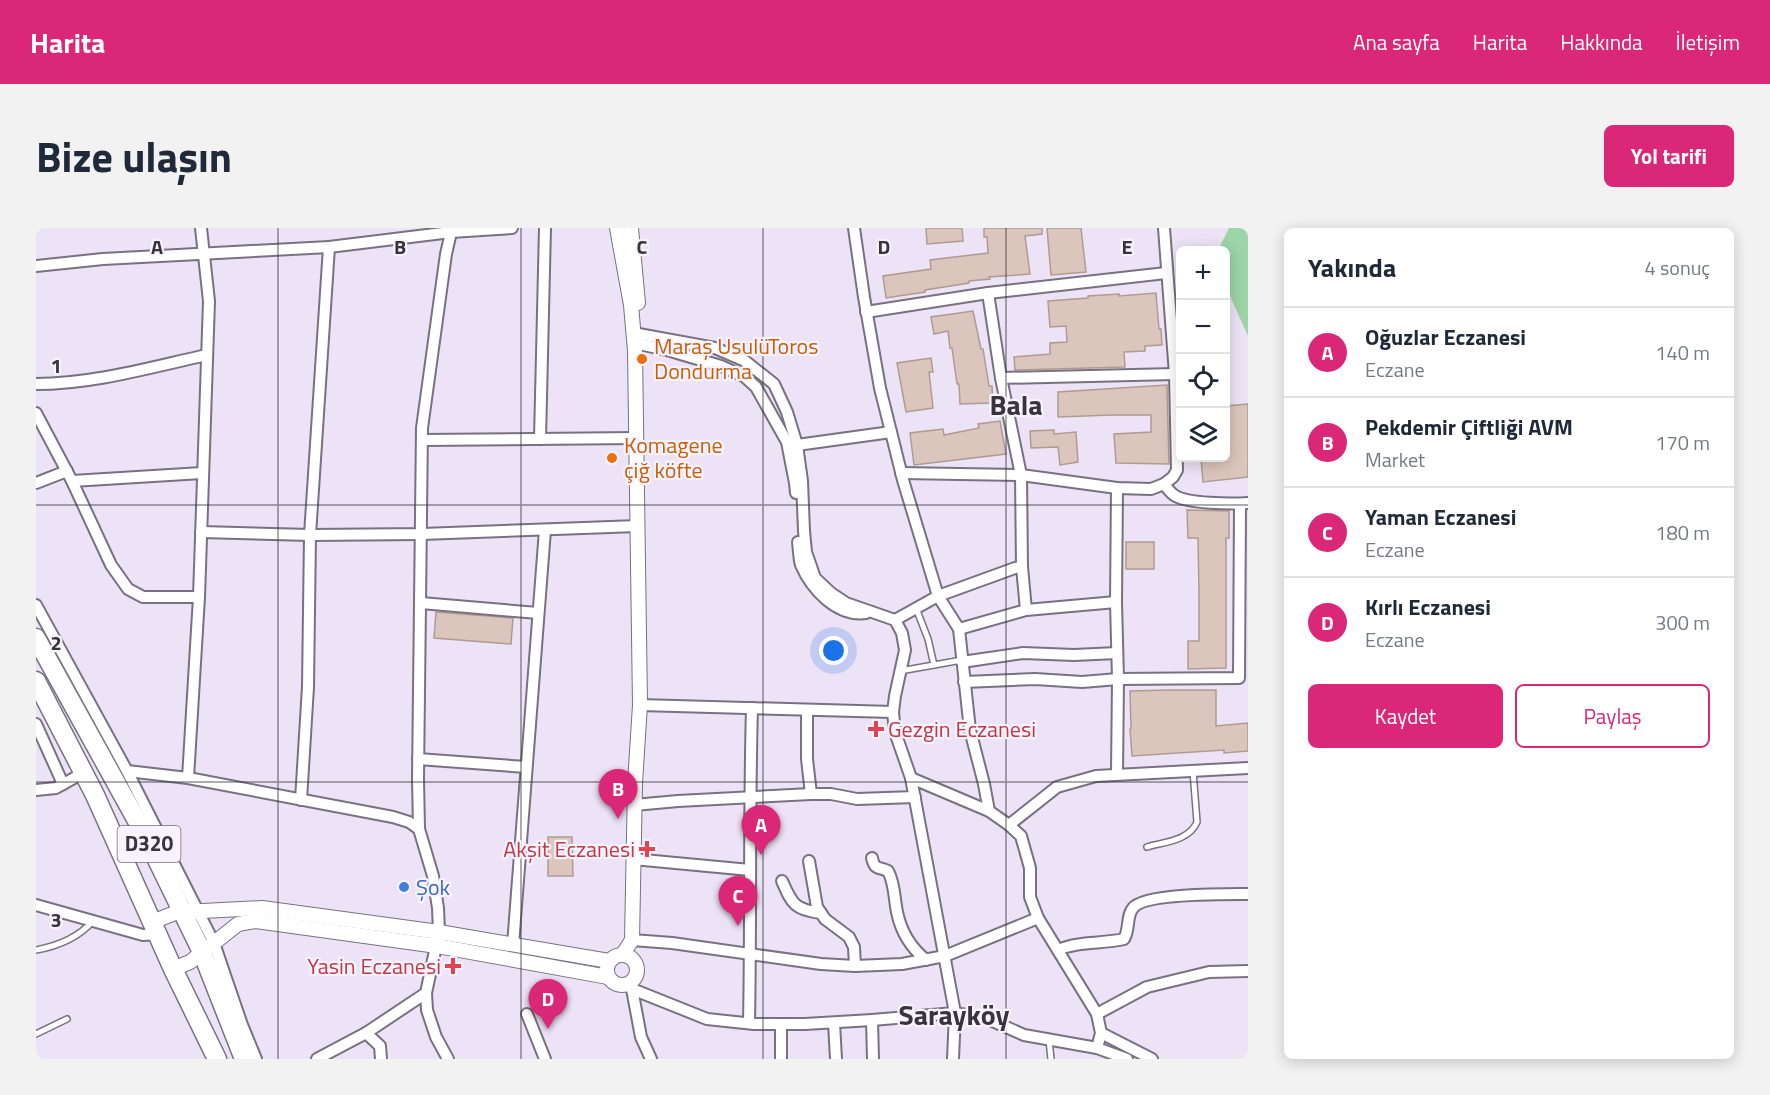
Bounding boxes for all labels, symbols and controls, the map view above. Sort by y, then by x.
text: Harita [30,21,105,64]
text: Ana sayfa [1353,26,1440,58]
text: Harita [1473,26,1527,58]
text: Hakkında [1560,26,1643,58]
text: İletişim [1676,26,1740,58]
text: Bize ulaşın [36,124,232,188]
button: Yol tarifi [1604,125,1734,187]
text: A [151,231,163,262]
text: B [394,231,406,262]
text: C [637,231,648,262]
text: D [878,231,890,262]
text: E [1121,231,1133,262]
map controls [1176,246,1230,462]
button: + [1176,246,1230,300]
text: Yakında [1308,248,1396,287]
text: 4 sonuç [1644,252,1710,283]
button: − [1176,300,1230,354]
text: Oğuzlar Eczanesi [1365,320,1526,354]
place label: Maraş UsulüToros Dondurma [654,329,818,388]
text: A [1321,337,1334,368]
text: 140 m [1655,337,1710,368]
text: 1 [50,350,62,381]
marker: Maraş UsulüToros Dondurma [635,352,649,366]
button: locate [1176,354,1230,408]
text: Eczane [1365,354,1425,385]
district label: Bala [989,383,1043,426]
button: layers [1176,408,1230,462]
text: Pekdemir Çiftliği AVM [1365,410,1573,444]
text: B [1321,427,1334,458]
text: 170 m [1655,427,1710,458]
place label: Komagene çiğ köfte [624,428,723,487]
text: Market [1365,444,1425,475]
marker: Komagene çiğ köfte [605,451,619,465]
text: Yaman Eczanesi [1365,500,1516,534]
text: C [1322,517,1333,548]
text: 180 m [1655,517,1710,548]
text: Eczane [1365,534,1425,565]
text: Kırlı Eczanesi [1365,590,1491,624]
text: D [1321,607,1334,638]
text: 300 m [1655,607,1710,638]
text: Eczane [1365,624,1425,655]
text: 2 [50,627,62,658]
your location [819,636,848,665]
button: Kaydet [1308,684,1503,748]
button: Paylaş [1515,684,1710,748]
place label: Gezgin Eczanesi [888,712,1036,746]
marker: Gezgin Eczanesi [869,722,883,736]
pin: B [598,770,638,819]
pin: A [742,806,780,855]
road number: D320 [118,826,180,862]
place label: Akşit Eczanesi [503,832,635,866]
marker: Akşit Eczanesi [640,842,654,856]
place label: Şok [416,870,451,904]
pin: C [718,876,758,926]
marker: Şok [397,880,411,894]
text: 3 [50,904,62,935]
place label: Yasin Eczanesi [307,949,441,983]
marker: Yasin Eczanesi [446,959,460,973]
pin: D [528,980,568,1029]
district label: Sarayköy [899,993,1009,1036]

